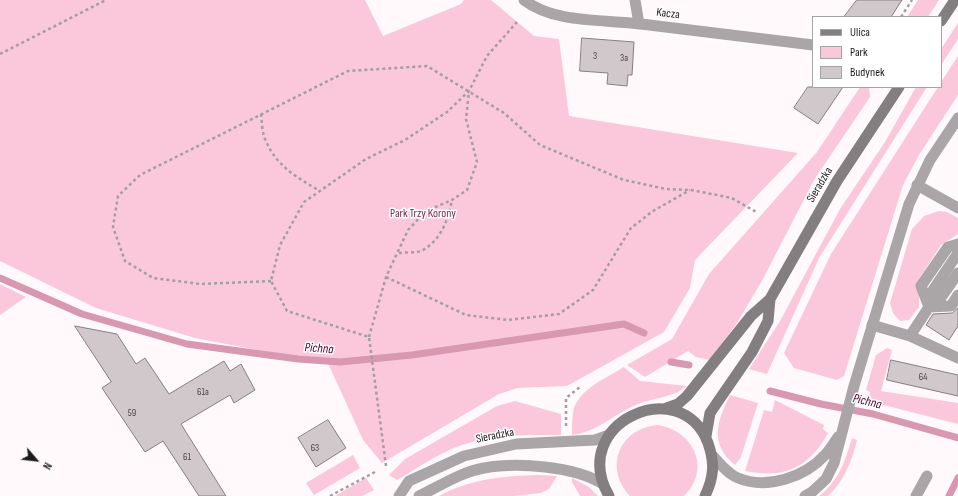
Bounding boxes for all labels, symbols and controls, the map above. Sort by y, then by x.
street label: Kacza [655,5,681,23]
legend [812,16,942,88]
text: Ulica [850,25,870,40]
text: Park [850,45,868,60]
house number: 3 [593,50,597,62]
house number: 3a [620,52,628,64]
text: Budynek [850,65,885,80]
street label: Sieradzka [804,165,836,205]
park label: Park Trzy Korony [390,207,456,221]
water label: Pichna [304,340,334,358]
house number: 64 [919,371,927,383]
house number: 61a [197,386,209,398]
water label: Pichna [851,391,883,413]
house number: 59 [128,407,136,419]
street label: Sieradzka [475,425,515,447]
north arrow [16,440,56,480]
house number: 63 [311,442,319,454]
house number: 61 [183,451,191,463]
text: N [40,460,54,472]

